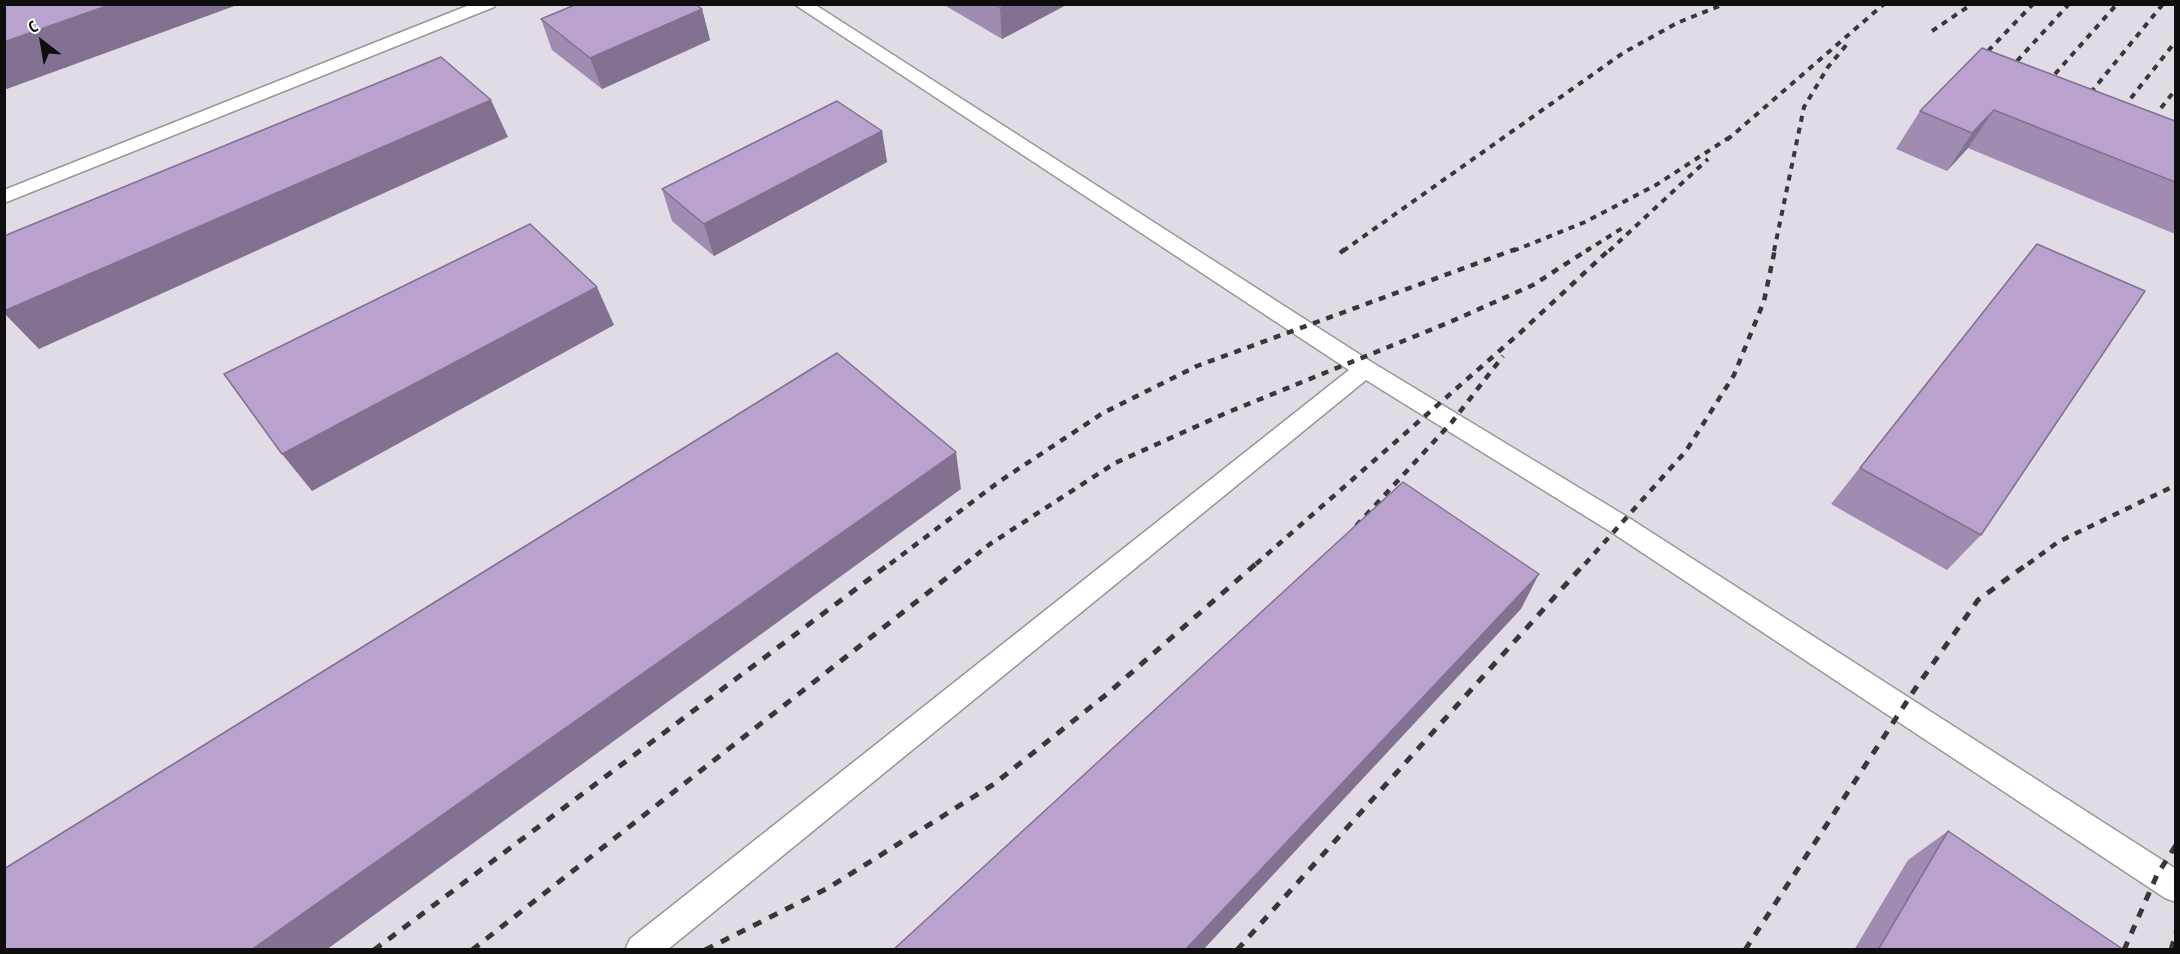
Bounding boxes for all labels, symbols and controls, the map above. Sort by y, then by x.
north arrow [12,12,72,72]
text: С [24,16,41,37]

